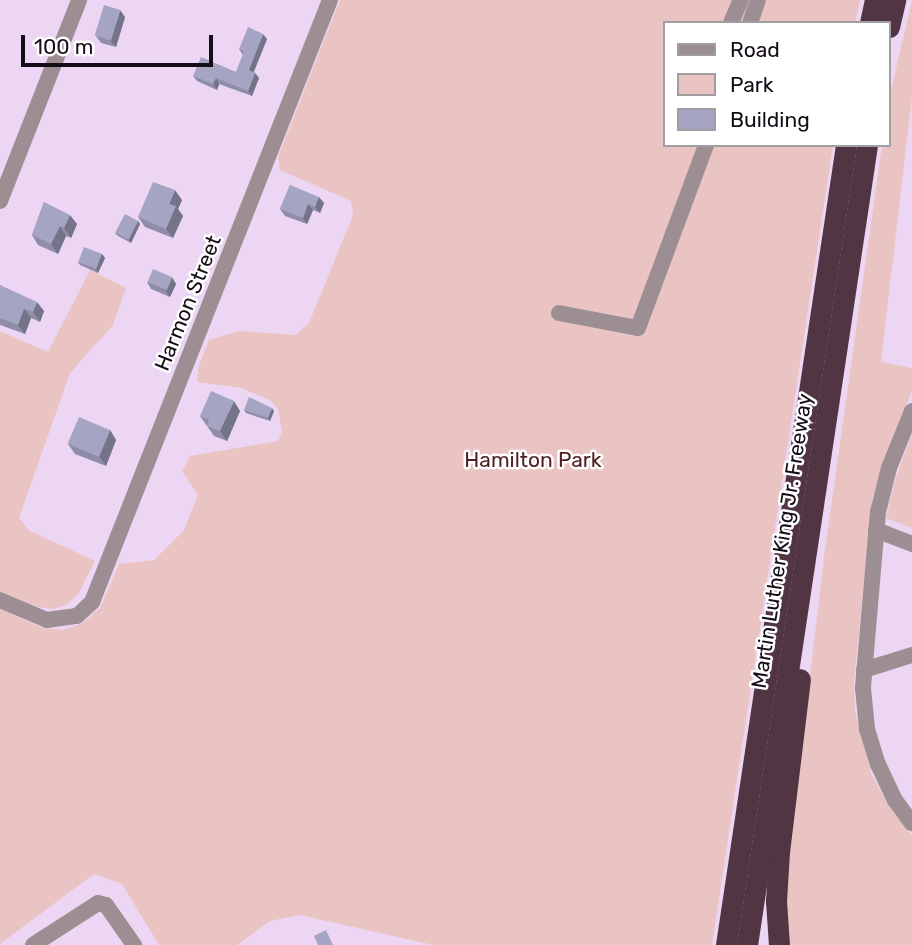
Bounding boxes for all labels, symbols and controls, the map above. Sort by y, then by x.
scale bar [24,21,217,65]
legend [664,21,891,147]
text: 100 m [34,34,93,59]
text: Road [730,37,780,62]
text: Park [730,72,774,97]
text: Building [730,107,810,132]
street label: Harmon Street [149,232,227,374]
street label: Martin Luther King Jr. Freeway [746,392,818,690]
park label: Hamilton Park [464,447,602,473]

